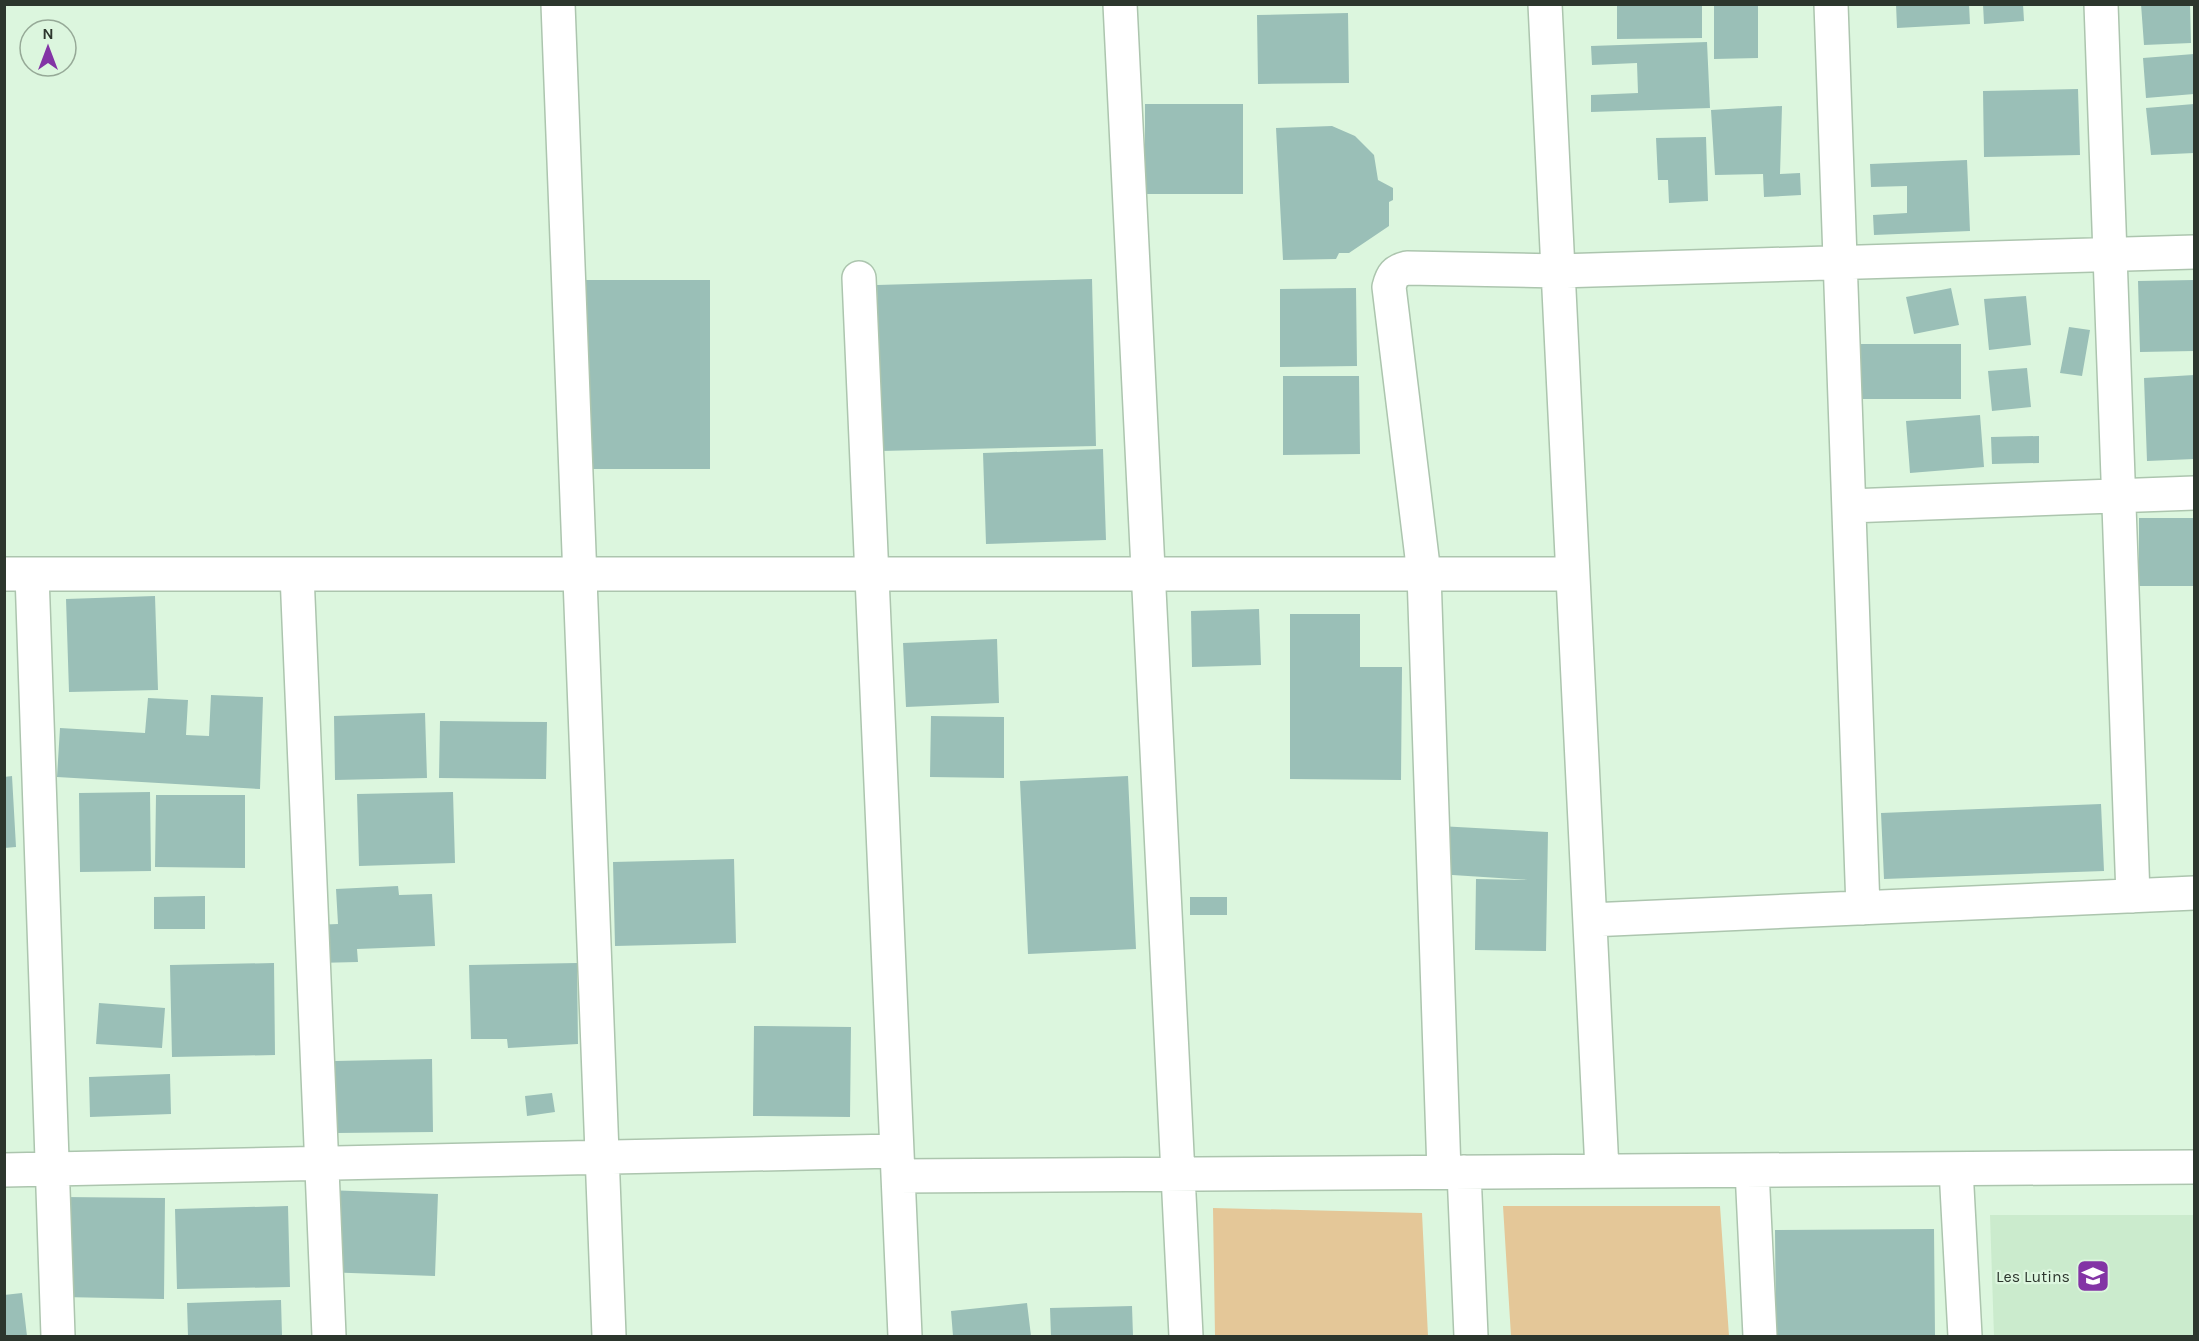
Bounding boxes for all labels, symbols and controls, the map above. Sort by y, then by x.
north arrow [18,18,78,78]
text: N [42,24,54,43]
school or university icon: Les Lutins [2075,1258,2111,1294]
place label: Les Lutins [1996,1267,2070,1286]

